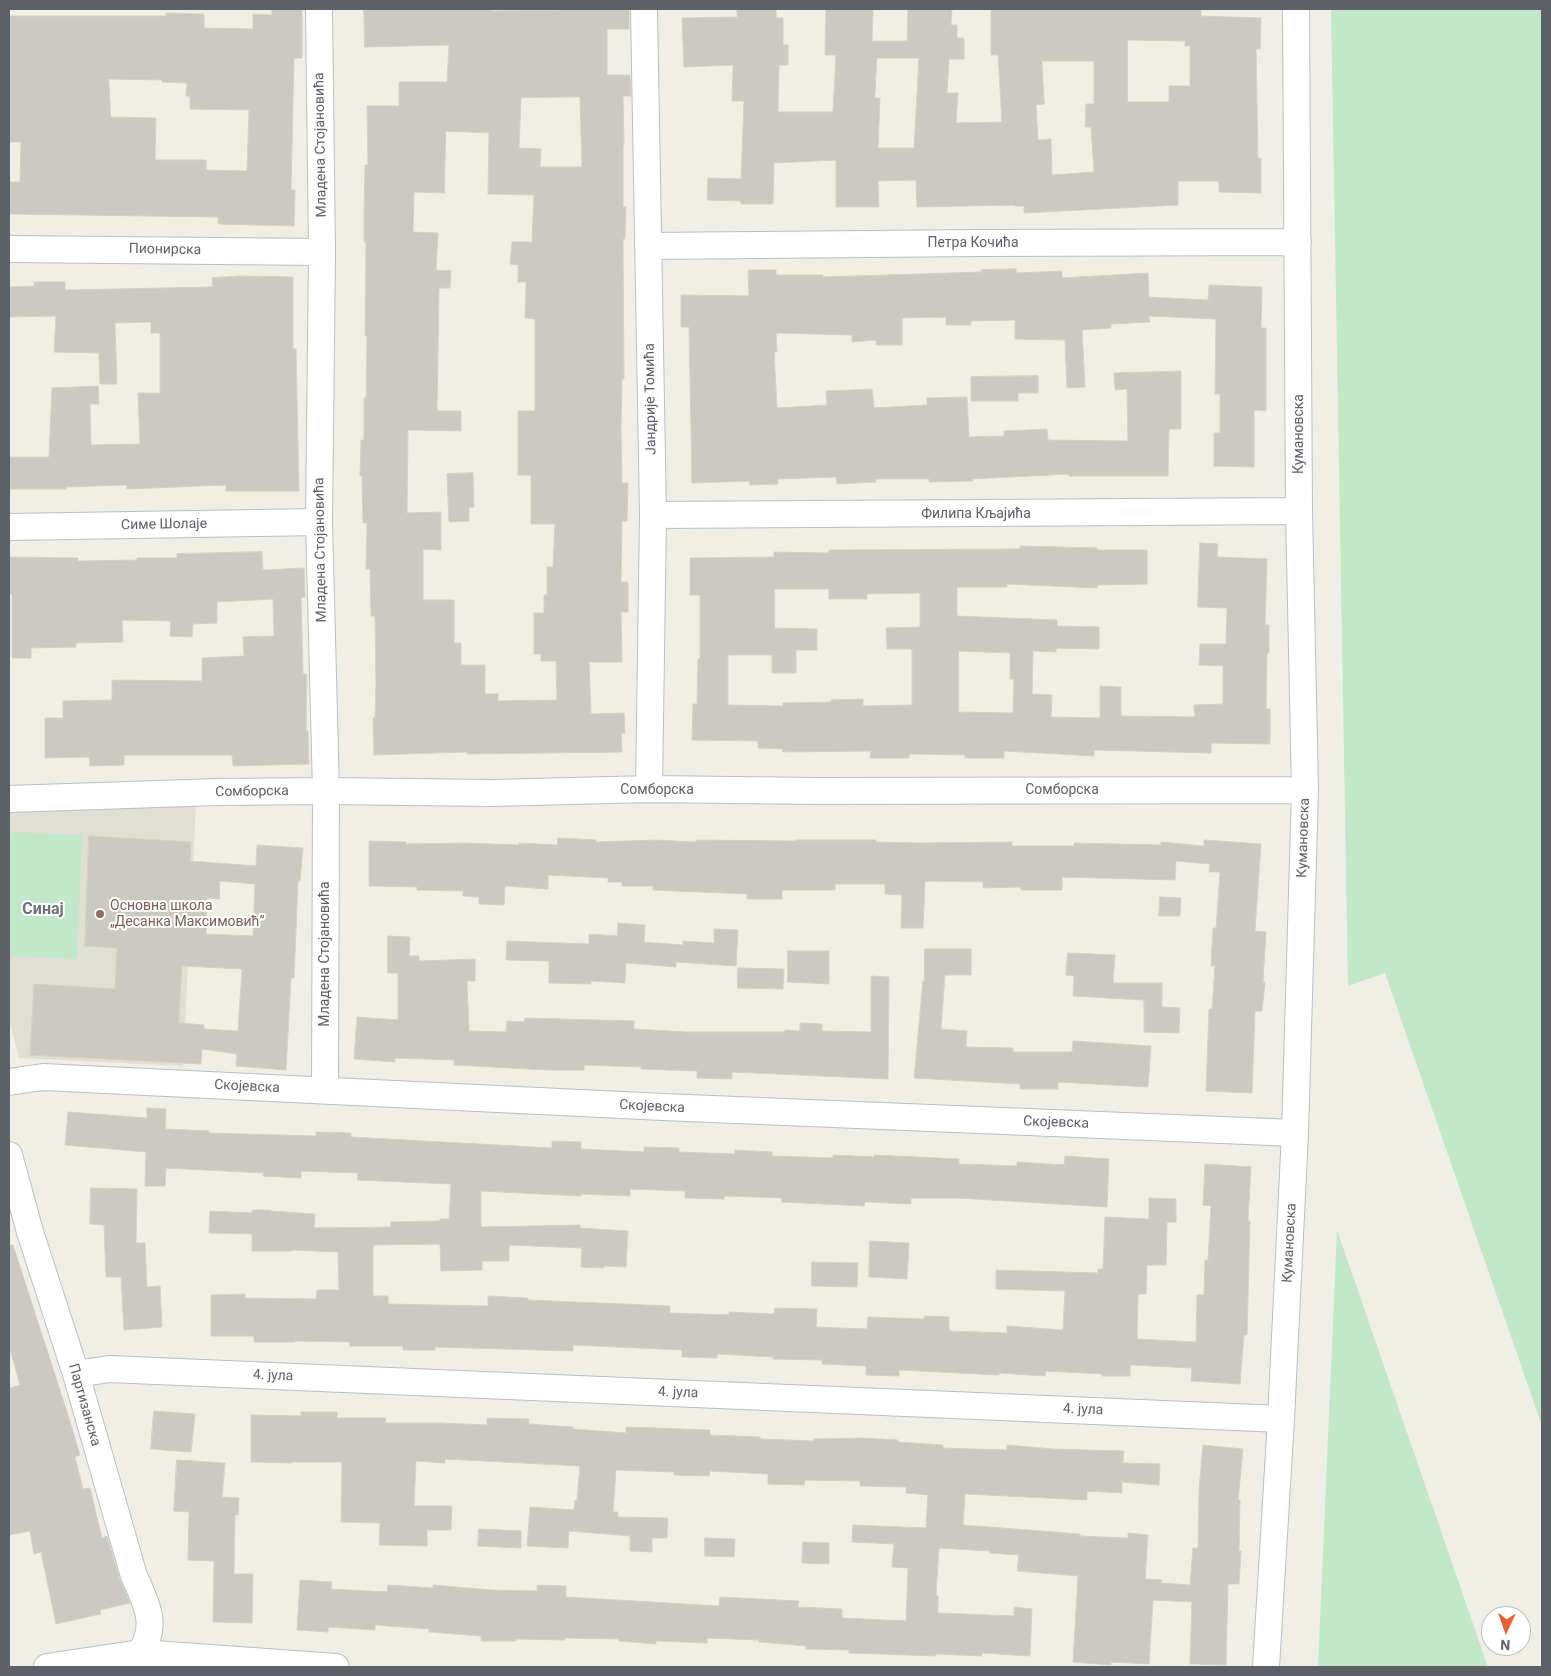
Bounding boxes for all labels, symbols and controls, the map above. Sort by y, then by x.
street label: Младена Стојановића [311,72,331,218]
street label: Петра Кочића [927,235,1019,251]
street label: Пионирска [129,241,201,259]
street label: Јандрије Томића [642,343,660,455]
street label: Кумановска [1291,394,1307,474]
street label: Младена Стојановића [311,477,331,623]
street label: Филипа Кљајића [921,506,1031,522]
street label: Симе Шолаје [121,516,207,534]
street label: Сомборска [620,782,694,798]
street label: Сомборска [1025,782,1099,798]
street label: Сомборска [215,783,289,801]
street label: Кумановска [1294,798,1314,878]
street label: Младена Стојановића [317,881,333,1027]
place label: Основна школа „Десанка Максимовић” [110,898,265,930]
district label: Синај [22,900,64,920]
marker: Основна школа „Десанка Максимовић” [94,908,106,920]
street label: Скојевска [214,1077,280,1097]
street label: Скојевска [619,1097,685,1117]
street label: Скојевска [1023,1113,1089,1133]
street label: Кумановска [1280,1203,1300,1283]
street label: Партизанска [64,1362,104,1448]
street label: 4. јула [253,1367,293,1385]
street label: 4. јула [658,1384,698,1402]
street label: 4. јула [1063,1401,1103,1419]
north arrow [1481,1606,1531,1656]
text: N [1500,1637,1511,1653]

